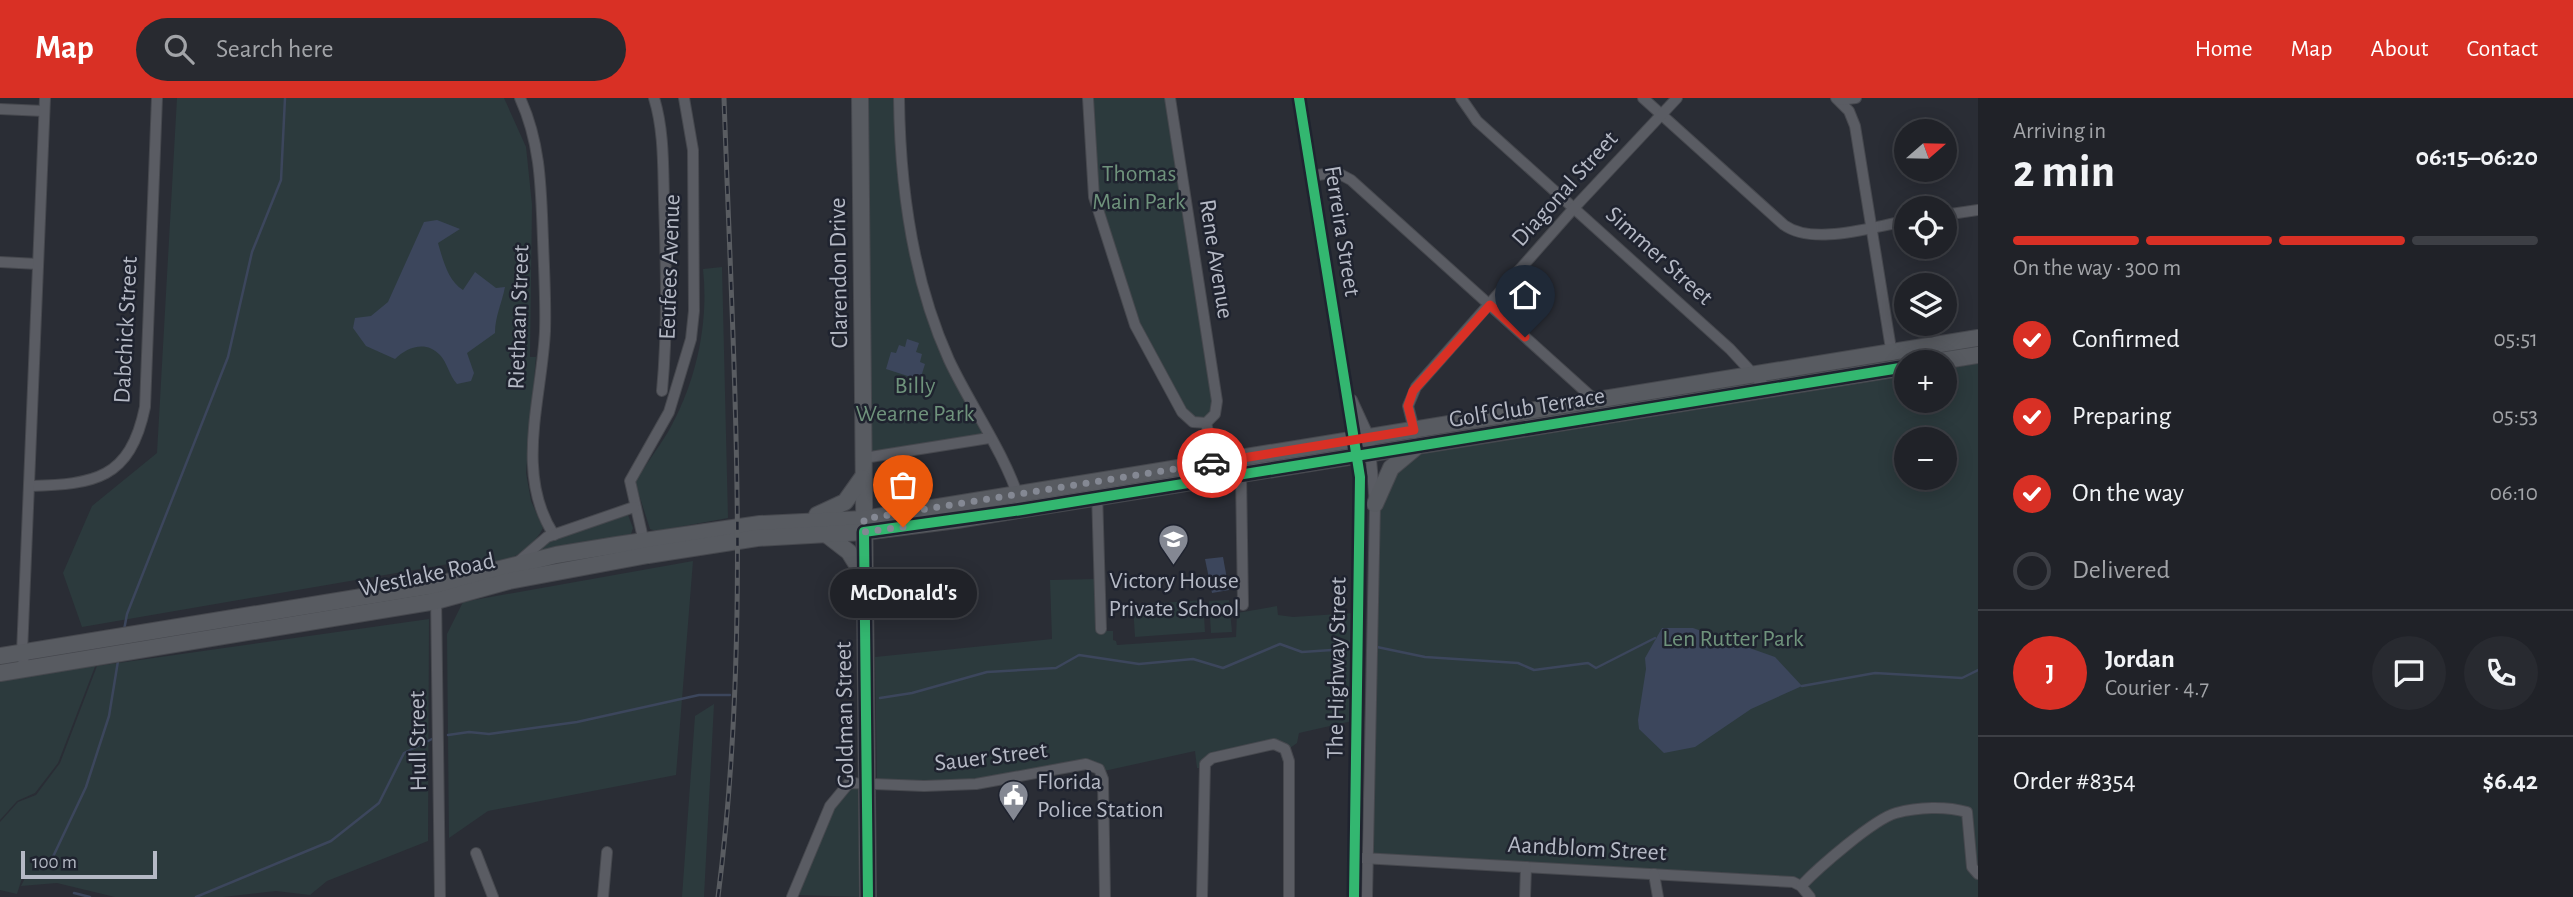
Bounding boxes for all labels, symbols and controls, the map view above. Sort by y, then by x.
search box [136,18,626,81]
icon: search [160,30,198,68]
text: Map [35,32,94,65]
text: Search here [216,36,334,62]
text: Home [2195,37,2253,61]
text: Map [2291,37,2333,61]
text: About [2371,37,2428,61]
text: Contact [2466,37,2538,61]
north arrow [1894,119,1956,182]
map controls [1894,119,1957,490]
text: Arriving in [2013,120,2106,143]
street label: Diagonal Street [1507,127,1623,251]
text: 06:15–06:20 [2416,144,2538,170]
text: 2 min [2013,149,2115,195]
park label: Thomas Main Park [1092,162,1186,214]
street label: Ferreira Street [1320,164,1364,298]
street label: Eeufees Avenue [655,194,685,340]
button: locate [1894,196,1957,259]
street label: Clarendon Drive [826,197,852,349]
street label: Rene Avenue [1195,197,1237,321]
street label: Simmer Street [1601,202,1717,310]
street label: Riethaan Street [504,244,534,390]
street label: Dabchick Street [110,256,142,404]
text: On the way · 300 m [2013,257,2181,280]
pin [1495,265,1555,337]
button: layers [1894,273,1957,336]
icon: home [1506,276,1544,314]
icon: check [2013,321,2051,359]
text: Confirmed [2072,326,2180,352]
text: 05:51 [2493,328,2538,351]
button: + [1894,350,1957,413]
park label: Billy Wearne Park [856,374,974,426]
street label: Golf Club Terrace [1447,384,1607,432]
icon: check [2013,398,2051,436]
text: Preparing [2072,403,2171,429]
text: 05:53 [2492,405,2538,428]
button: − [1894,427,1957,490]
courier [1177,428,1247,498]
icon: car [1193,444,1231,482]
pin [873,455,933,527]
icon: bag [884,466,922,504]
icon: check [2013,475,2051,513]
text: On the way [2072,480,2184,506]
text: 06:10 [2490,482,2538,505]
school or university icon: Victory House Private School [1157,522,1191,566]
street label: Westlake Road [357,549,497,601]
text: Delivered [2072,557,2170,583]
callout: McDonald's [830,569,976,618]
place label: Victory House Private School [1109,569,1239,621]
street label: The Highway Street [1323,576,1351,759]
text: McDonald's [850,582,957,605]
park label: Len Rutter Park [1662,627,1804,651]
button: chat [2372,636,2446,710]
button: phone [2464,636,2538,710]
street label: Goldman Street [832,641,858,789]
text: Jordan [2105,646,2175,672]
text: J [2046,660,2054,686]
text: Courier · 4.7 [2105,677,2209,700]
street label: Hull Street [405,690,431,792]
street label: Sauer Street [933,738,1049,776]
text: Order #8354 [2013,768,2136,794]
text: $6.42 [2482,768,2538,794]
place label: Florida Police Station [1037,770,1164,822]
public building icon: Florida Police Station [997,779,1031,823]
street label: Aandblom Street [1507,833,1667,865]
scale bar [21,848,158,880]
text: 100 m [32,853,77,872]

